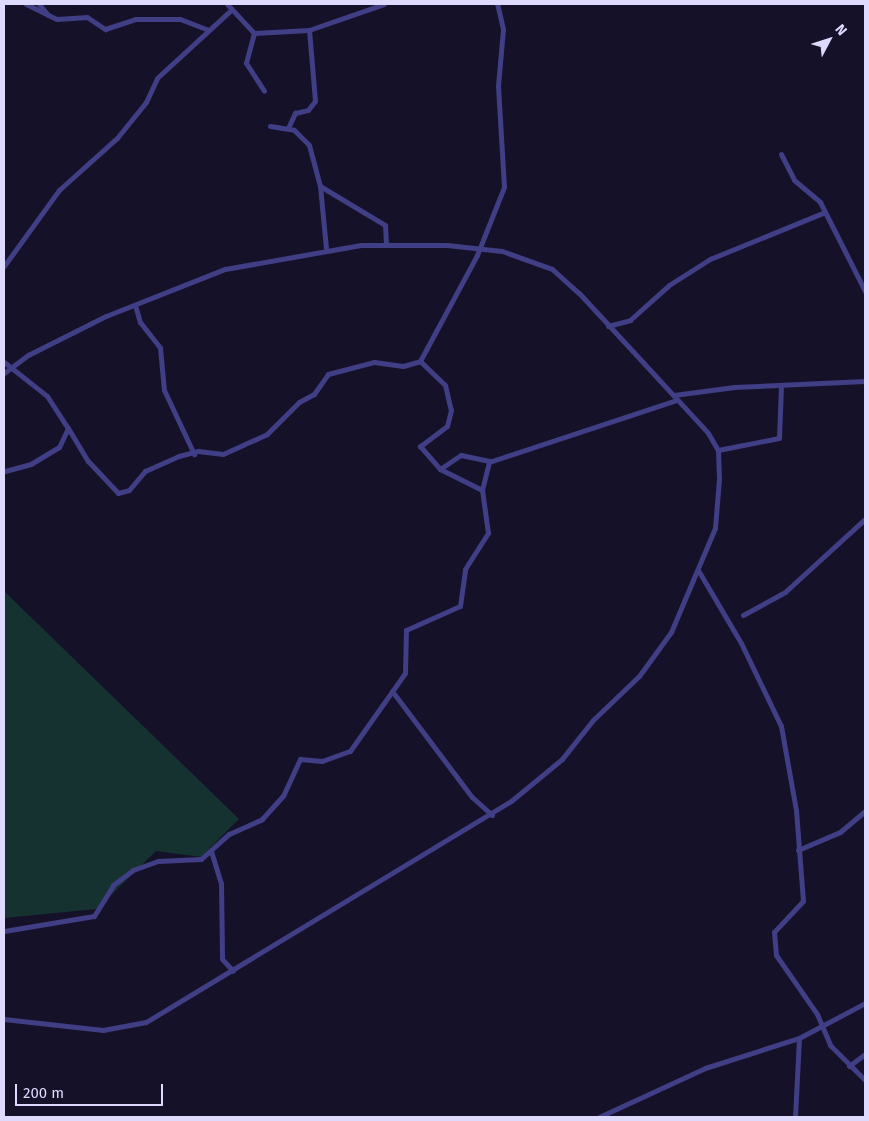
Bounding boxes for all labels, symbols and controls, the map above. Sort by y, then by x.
north arrow [804,15,854,65]
text: N [831,21,850,39]
scale bar [18,1074,165,1106]
text: 200 m [23,1084,64,1102]

